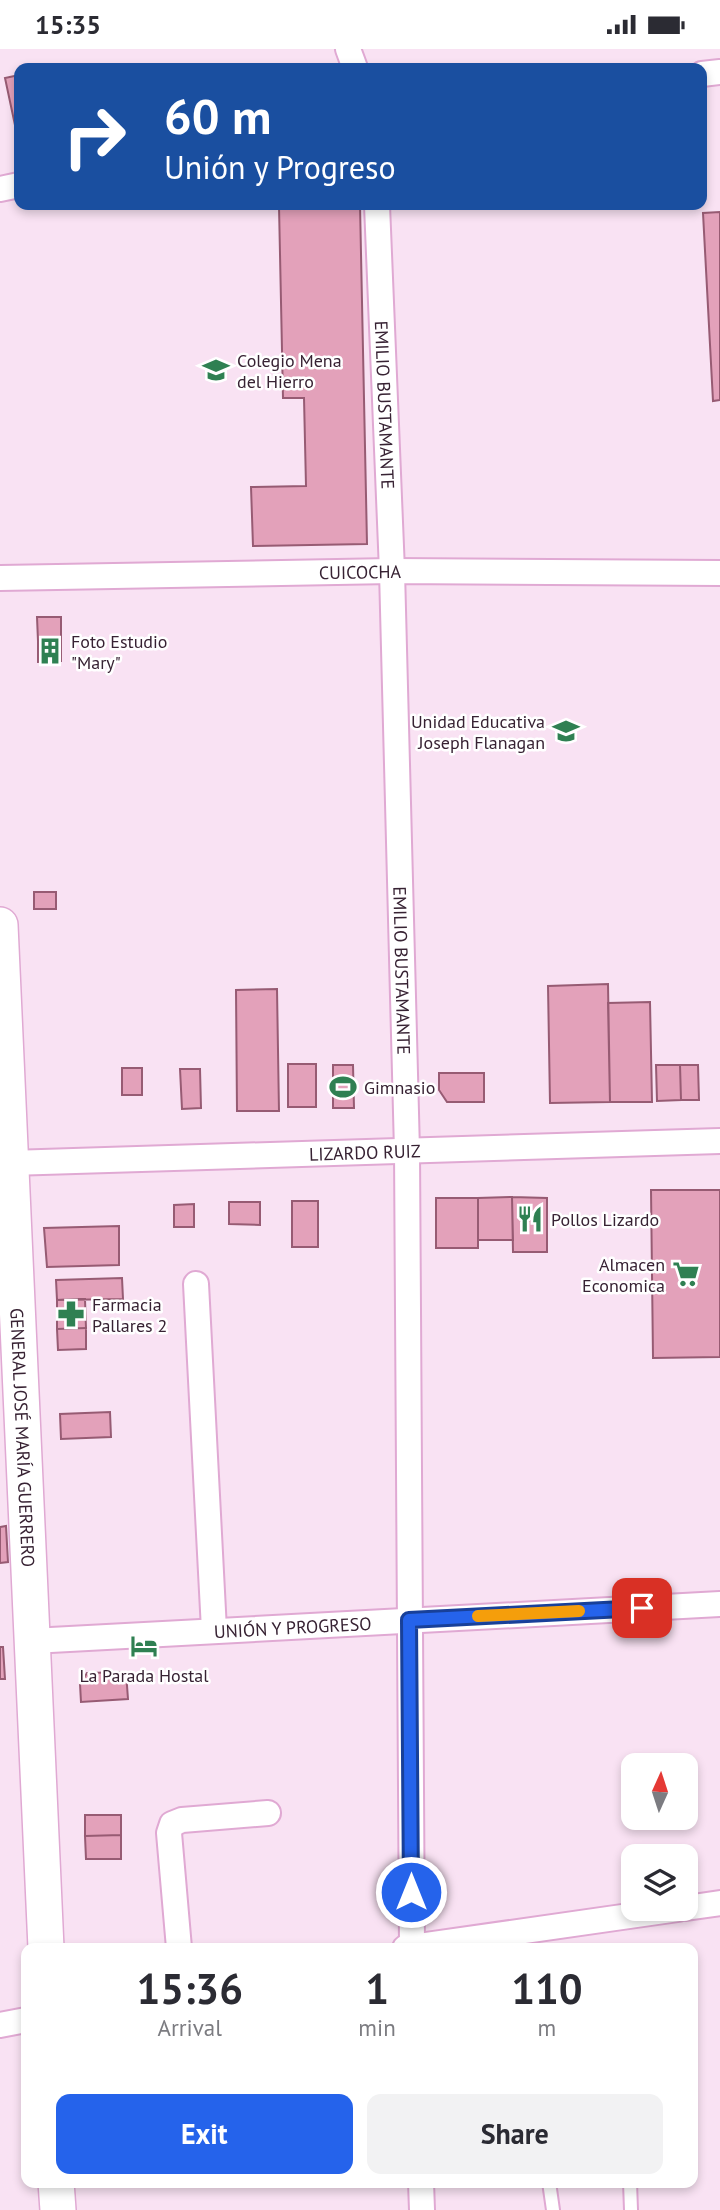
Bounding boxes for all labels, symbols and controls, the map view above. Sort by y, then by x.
text: 15:35 [35,8,101,41]
text: 60 m [164,84,271,148]
icon: right [49,91,140,182]
text: Unión y Progreso [164,146,396,188]
street label: EMILIO BUSTAMANTE [370,320,400,490]
place label: Colegio Mena del Hierro [237,349,342,393]
school or university icon: Colegio Mena del Hierro [201,355,231,385]
street label: CUICOCHA [319,559,402,584]
place label: Foto Estudio "Mary" [71,630,168,674]
building icon: Foto Estudio "Mary" [35,636,65,666]
place label: Unidad Educativa Joseph Flanagan [411,710,545,754]
school or university icon: Unidad Educativa Joseph Flanagan [551,716,581,746]
street label: EMILIO BUSTAMANTE [389,886,416,1055]
sports icon: Gimnasio [328,1072,358,1102]
place label: Gimnasio [364,1076,435,1099]
street label: LIZARDO RUIZ [309,1139,421,1165]
restaurant icon: Pollos Lizardo [515,1204,545,1234]
place label: Pollos Lizardo [551,1208,659,1231]
place label: Almacen Economica [582,1253,665,1297]
supermarket icon: Almacen Economica [671,1259,701,1289]
place label: Farmacia Pallares 2 [92,1293,167,1337]
pharmacy icon: Farmacia Pallares 2 [56,1299,86,1329]
street label: GENERAL JOSÉ MARÍA GUERRERO [6,1307,40,1568]
pin [612,1578,672,1638]
icon: arrive [623,1589,661,1627]
street label: UNIÓN Y PROGRESO [213,1611,372,1643]
hotel icon: La Parada Hostal [129,1631,159,1661]
place label: La Parada Hostal [79,1664,209,1687]
north arrow [621,1753,698,1831]
map controls [621,1753,698,1921]
button: layers [621,1844,698,1921]
position arrow [374,1855,448,1929]
text: 15:36 [136,1961,243,2016]
text: 1 [365,1961,389,2016]
text: 110 [511,1961,583,2016]
text: Arrival [157,2013,222,2042]
text: min [358,2013,396,2042]
text: m [538,2013,556,2042]
button: Exit [56,2094,353,2174]
button: Share [367,2094,663,2174]

